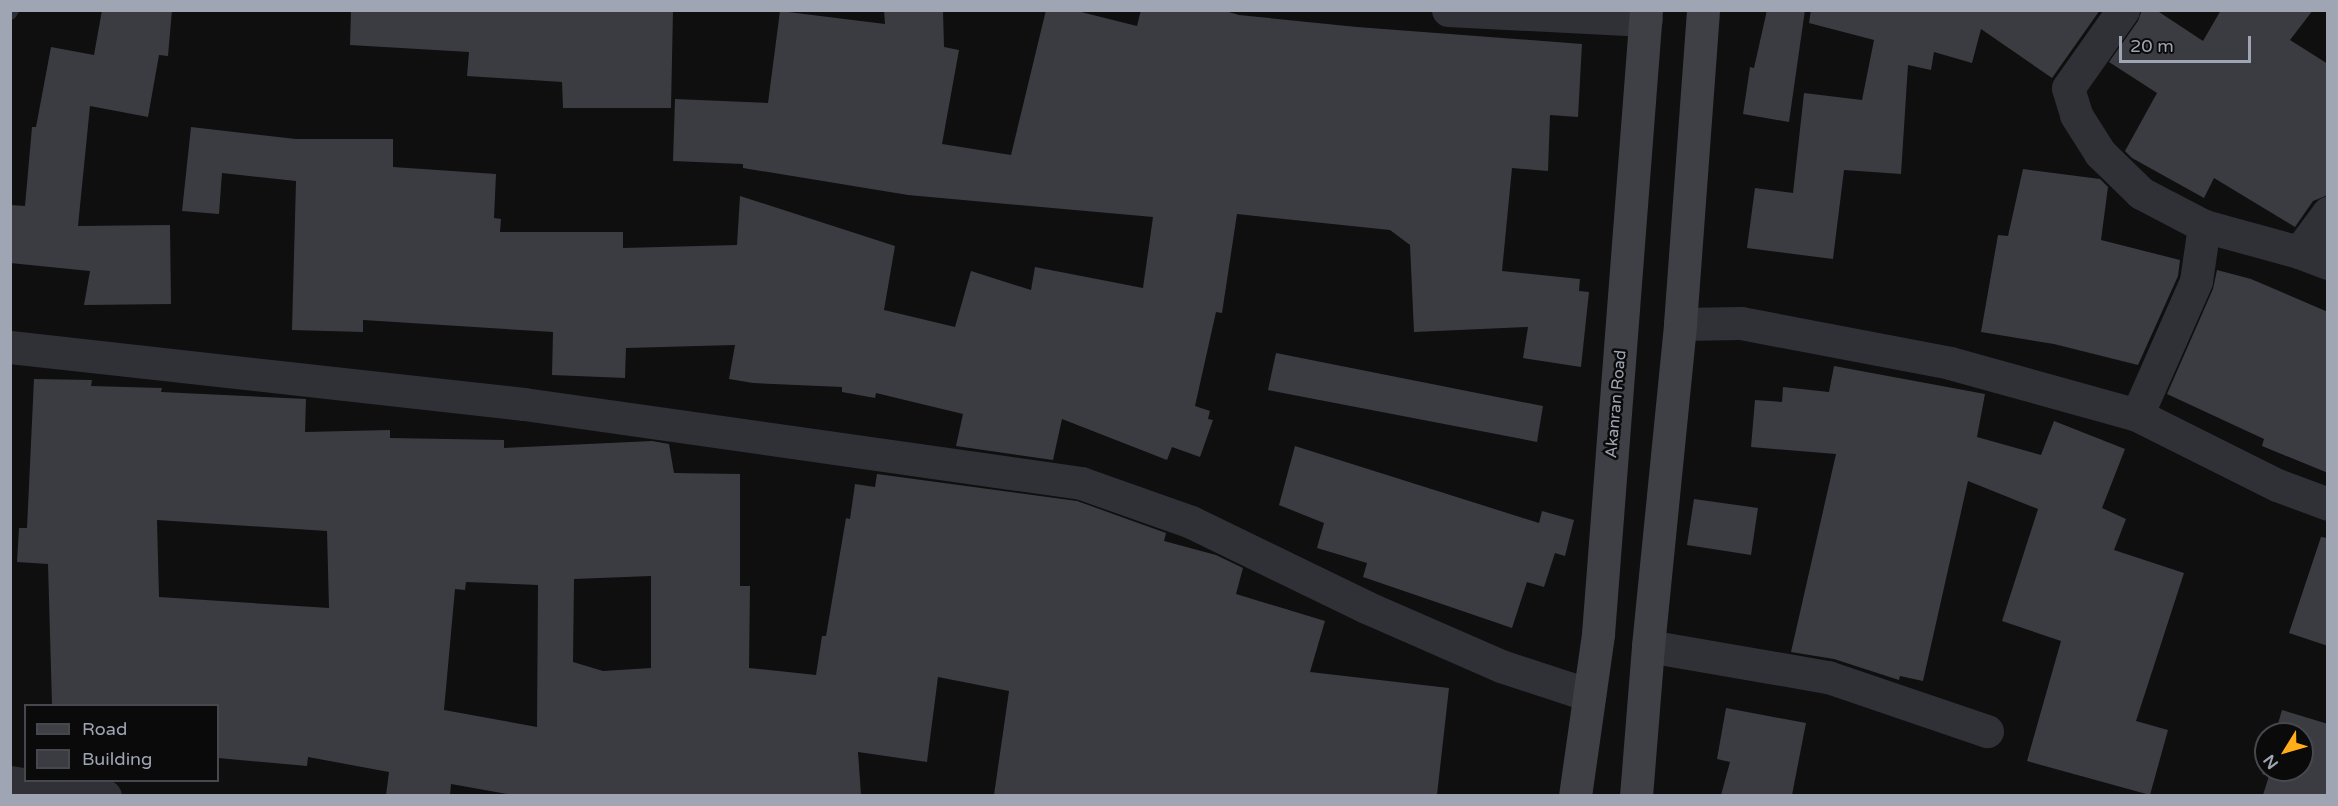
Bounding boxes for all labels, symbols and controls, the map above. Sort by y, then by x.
scale bar [2122,24,2254,62]
text: 20 m [2130,35,2174,57]
street label: Akanran Road [1602,349,1630,459]
legend [24,704,219,782]
text: Road [82,718,127,740]
north arrow [2254,722,2314,782]
text: Building [82,748,152,770]
text: N [2259,750,2283,773]

